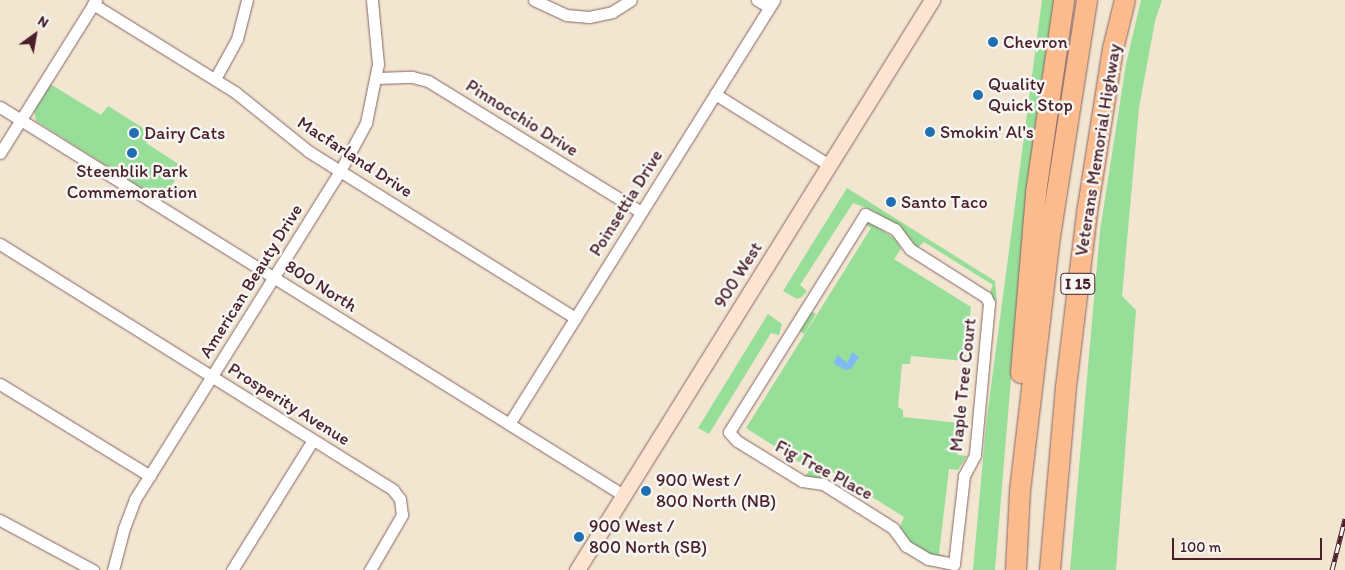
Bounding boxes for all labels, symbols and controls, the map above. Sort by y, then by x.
north arrow [10,10,60,60]
text: N [35,12,52,32]
place label: Chevron [1003,31,1068,53]
marker: Chevron [987,36,999,48]
street label: Veterans Memorial Highway [1071,43,1125,257]
place label: Quality Quick Stop [988,74,1072,116]
street label: Pinnocchio Drive [462,75,582,161]
marker: Quality Quick Stop [972,89,984,101]
street label: Macfarland Drive [293,112,417,202]
place label: Smokin' Al's [940,121,1034,143]
place label: Dairy Cats [144,122,225,144]
marker: Smokin' Al's [924,126,936,138]
marker: Dairy Cats [128,127,140,139]
street label: Poinsettia Drive [585,146,667,260]
marker: Steenblik Park Commemoration [126,147,138,159]
place label: Steenblik Park Commemoration [67,161,197,203]
place label: Santo Taco [901,191,986,213]
marker: Santo Taco [885,196,897,208]
street label: American Beauty Drive [195,200,307,362]
street label: 900 West [709,238,767,312]
street label: 800 North [281,255,361,317]
road number: I 15 [1059,270,1097,298]
street label: Maple Tree Court [945,318,981,452]
street label: Prosperity Avenue [224,358,354,450]
street label: Fig Tree Place [772,436,876,504]
place label: 900 West / 800 North (NB) [656,470,776,512]
marker: 900 West / 800 North (NB) [640,485,652,497]
place label: 900 West / 800 North (SB) [589,516,707,558]
scale bar [1175,528,1325,560]
marker: 900 West / 800 North (SB) [573,531,585,543]
text: 100 m [1180,538,1221,556]

